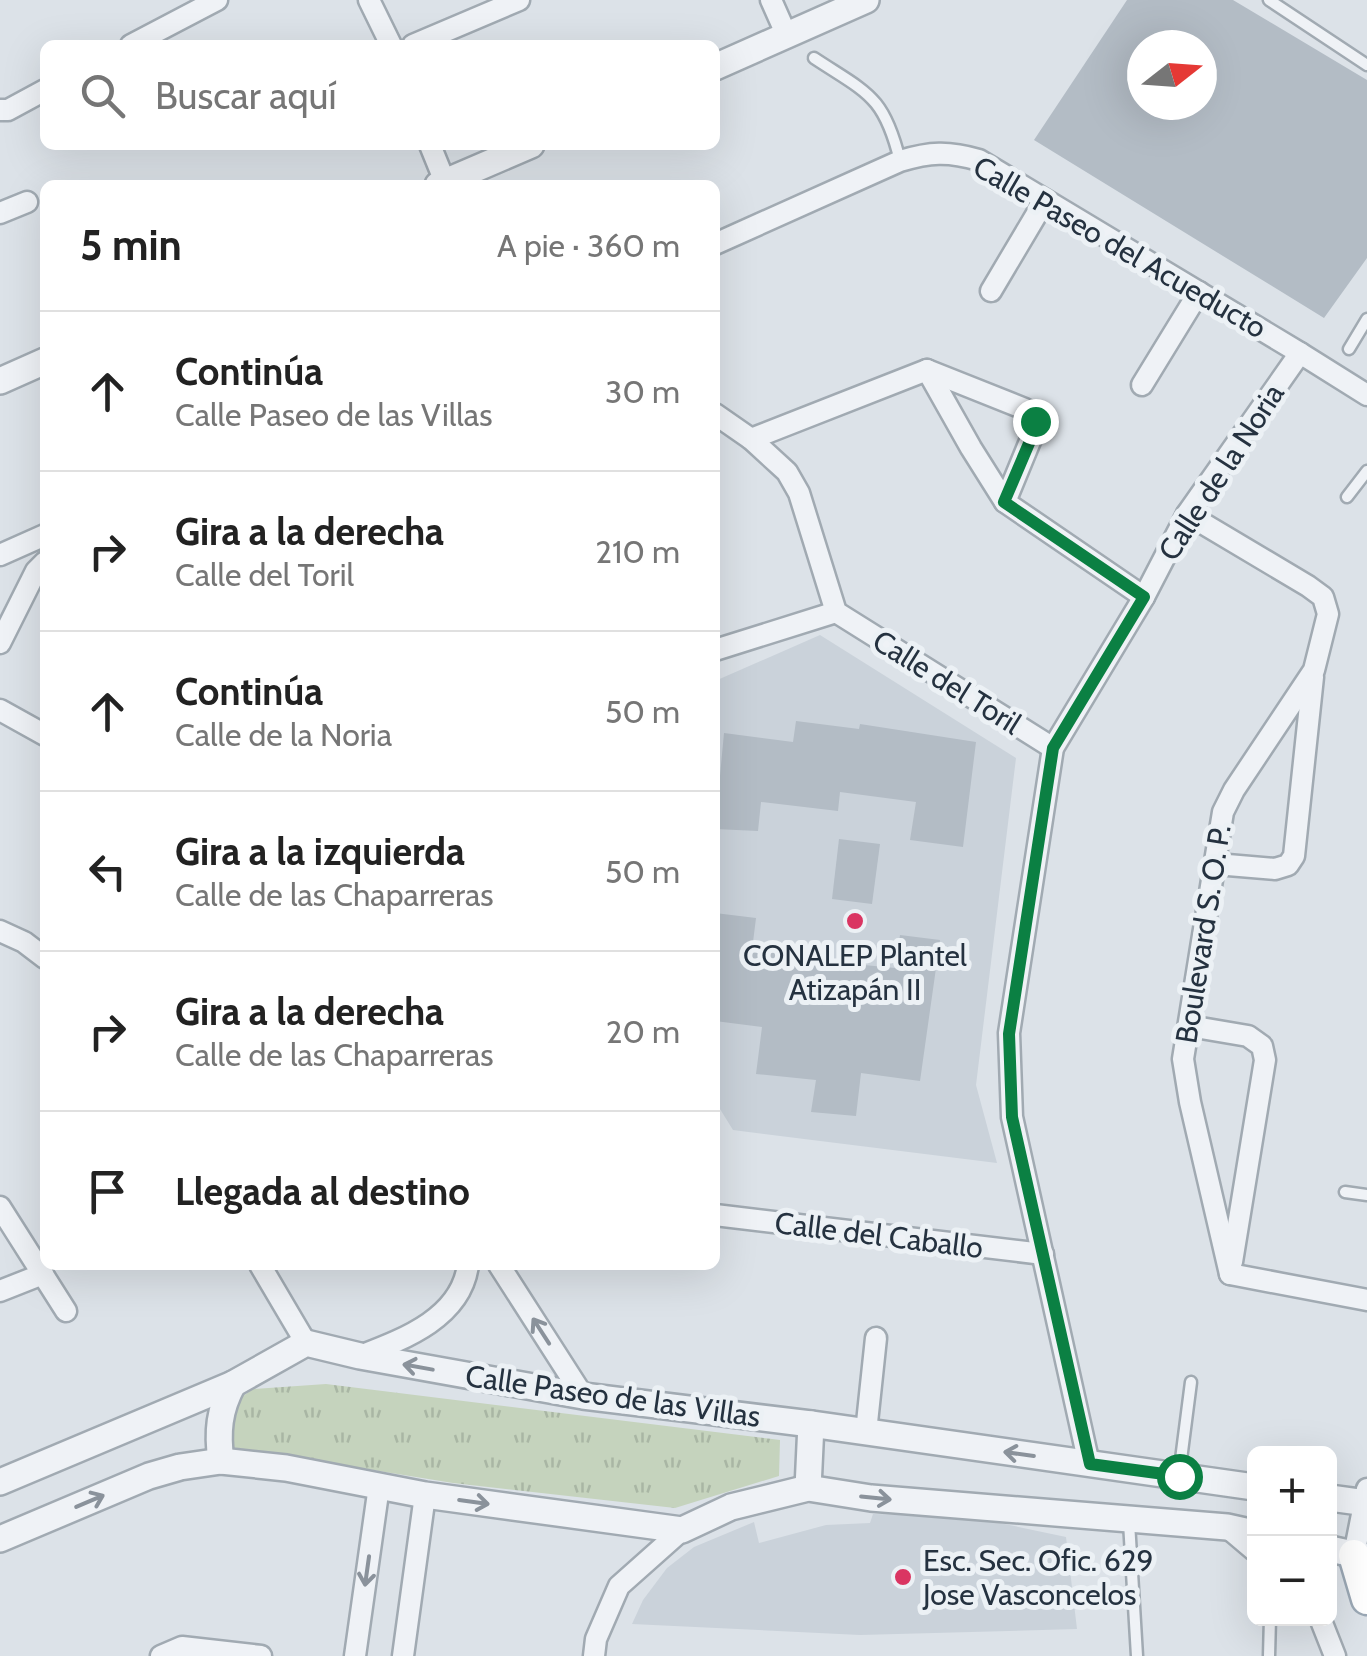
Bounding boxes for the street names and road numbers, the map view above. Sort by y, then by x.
street label: Calle Paseo del Acueducto [967,148,1273,346]
street label: Calle de la Noria [1150,376,1292,567]
street label: Calle del Toril [866,622,1028,742]
street label: Boulevard S. O. P. [1167,822,1239,1046]
street label: Calle del Caballo [773,1204,985,1266]
street label: Calle Paseo de las Villas [463,1357,763,1435]

